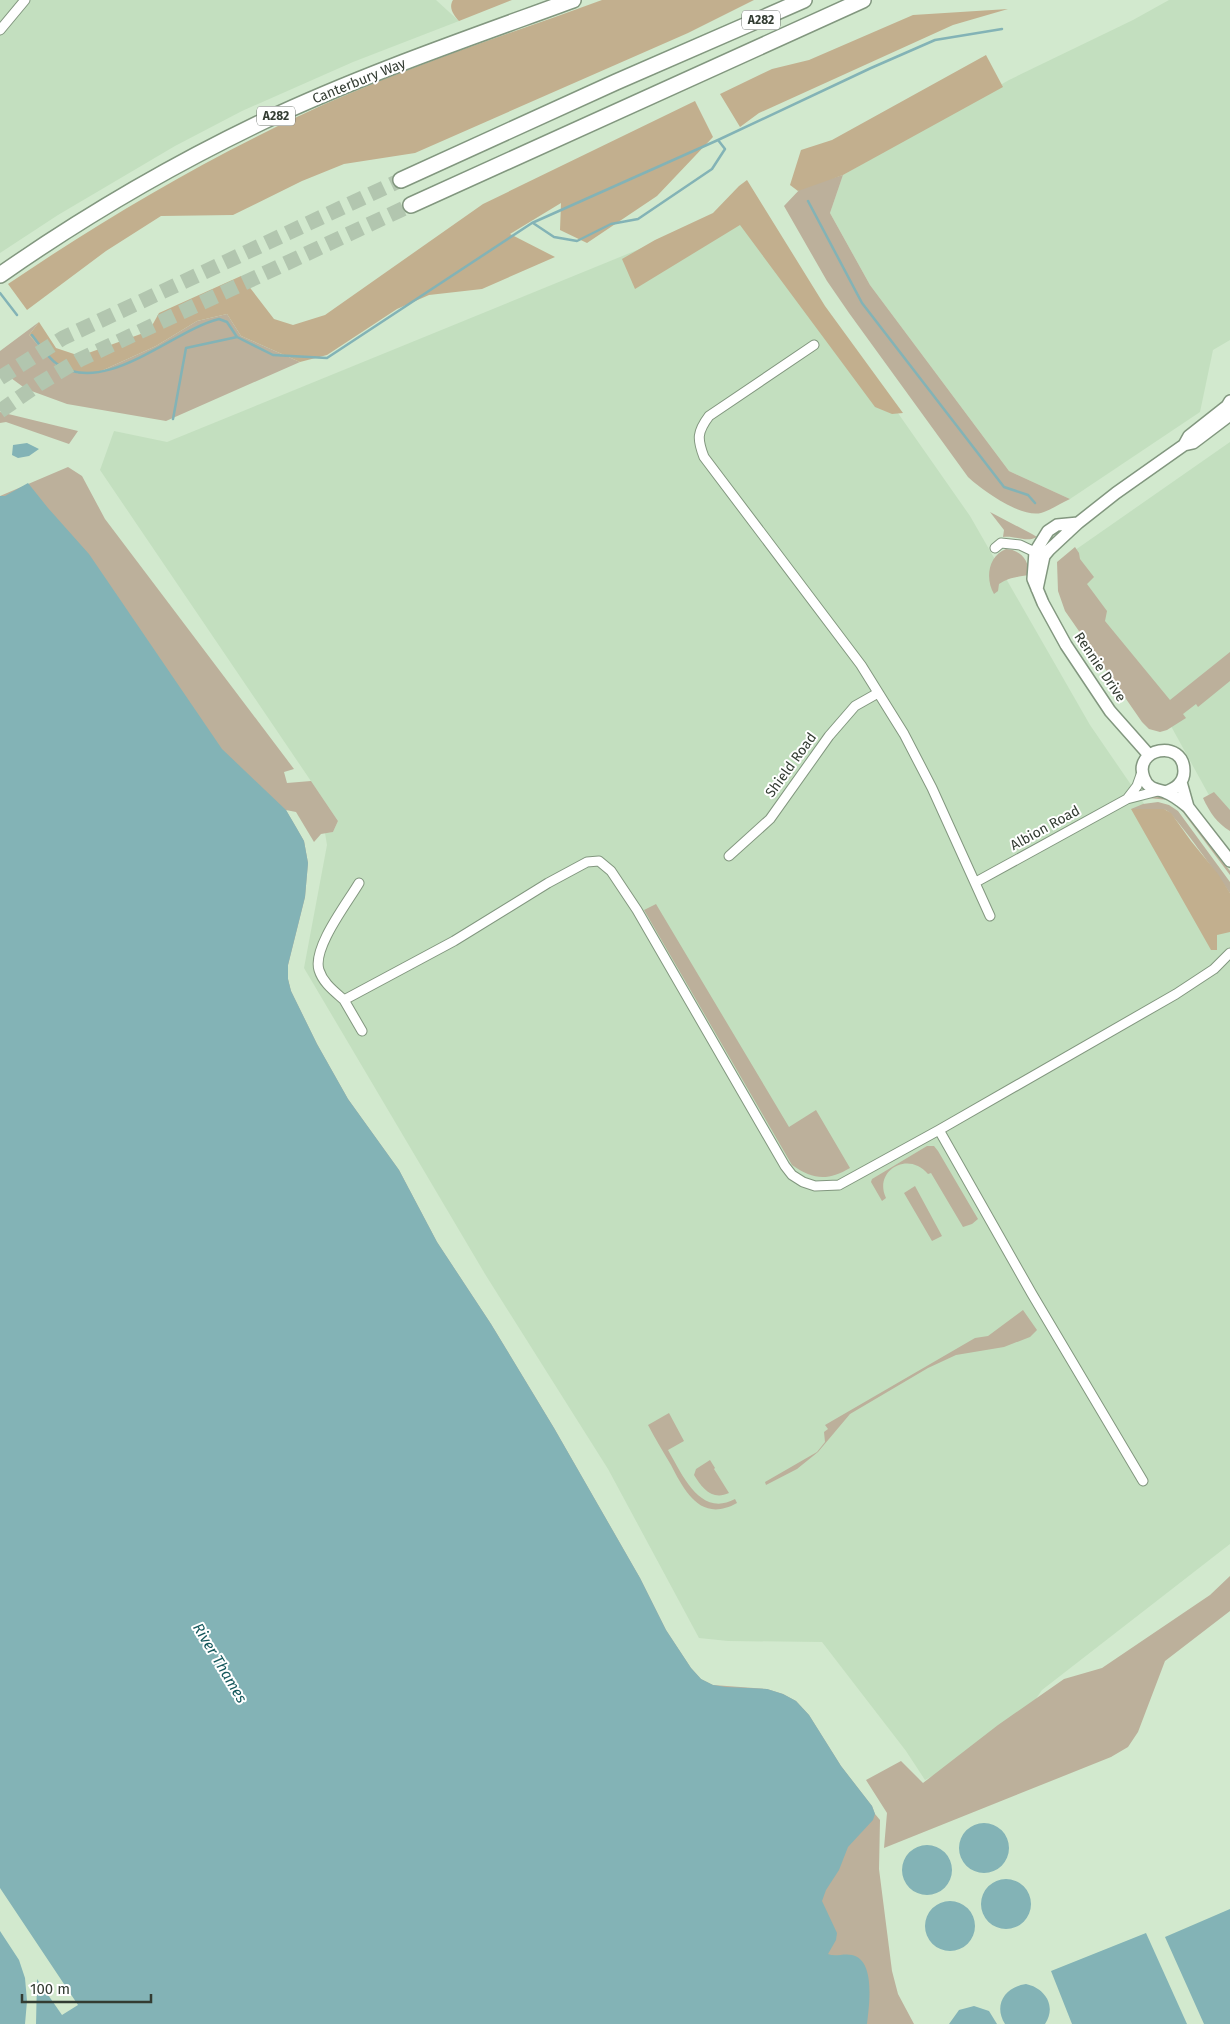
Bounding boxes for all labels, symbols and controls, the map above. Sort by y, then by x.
road number: A282 [742,10,780,30]
street label: Canterbury Way [310,54,408,107]
road number: A282 [257,106,295,125]
street label: Rennie Drive [1070,629,1130,705]
street label: Shield Road [762,729,820,801]
street label: Albion Road [1007,802,1083,854]
water label: River Thames [189,1620,251,1706]
scale bar [22,1972,151,2004]
text: 100 m [30,1980,70,1998]

